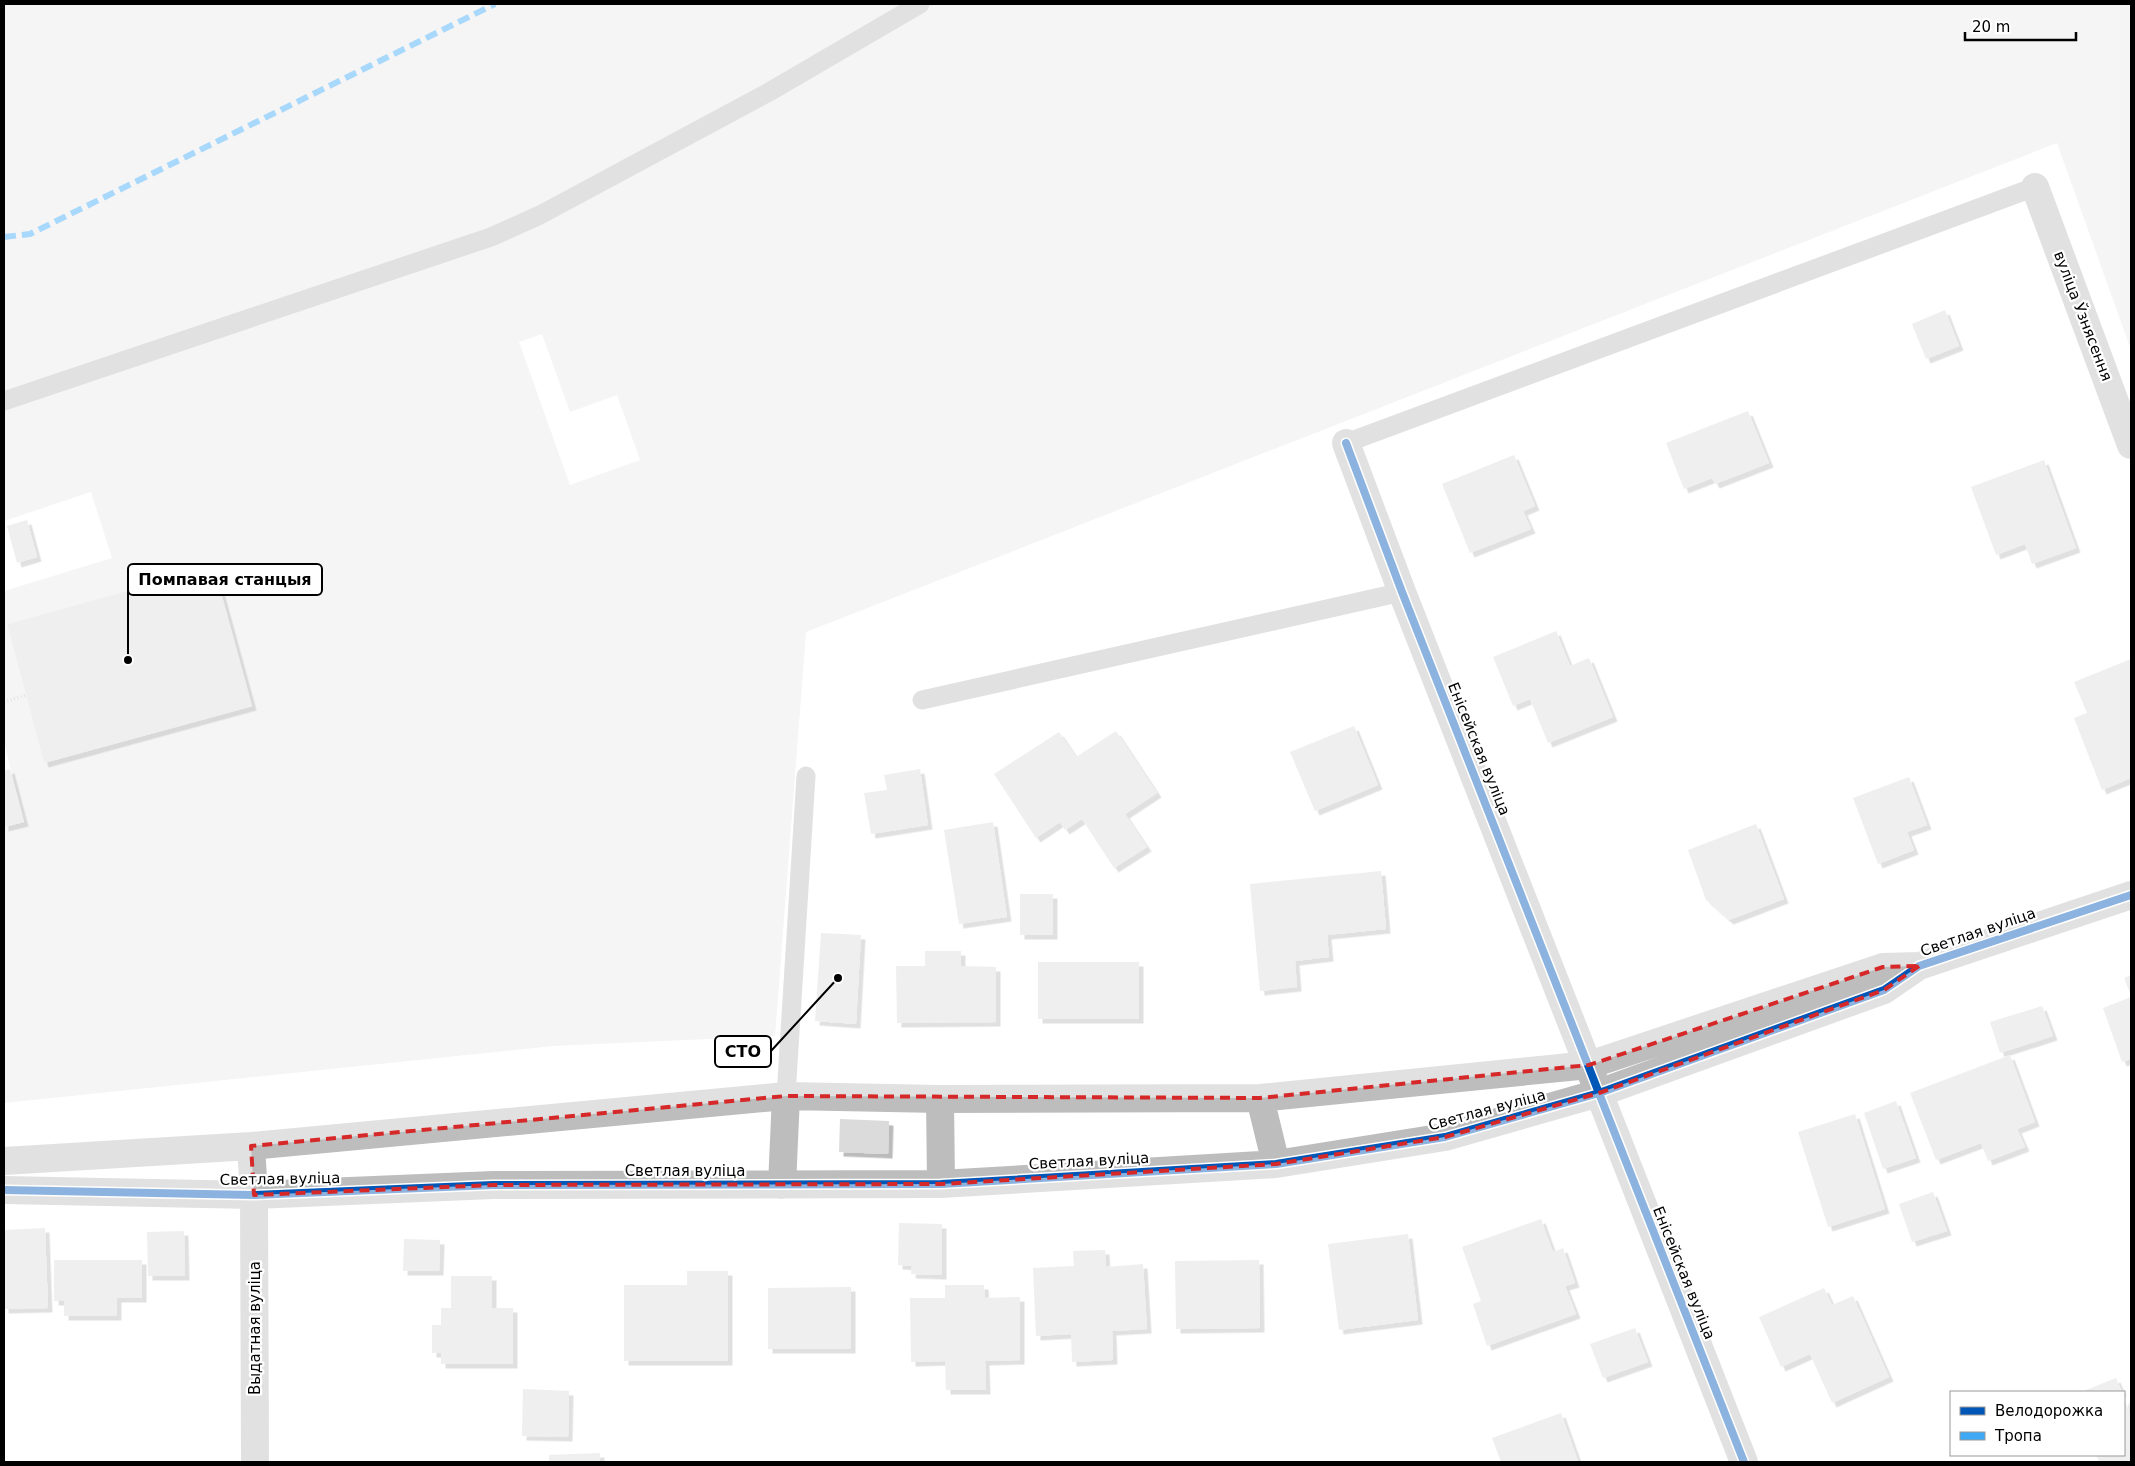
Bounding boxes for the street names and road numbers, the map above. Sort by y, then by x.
street label: вуліца Ўзнясення [2050,248,2117,384]
street label: Енісейская вуліца [1444,680,1514,818]
street label: Светлая вуліца [1918,904,2038,960]
street label: Светлая вуліца [1426,1086,1548,1134]
street label: Светлая вуліца [1028,1149,1150,1173]
street label: Светлая вуліца [625,1162,745,1180]
street label: Светлая вуліца [219,1169,341,1189]
street label: Енісейская вуліца [1649,1204,1719,1342]
street label: Выдатная вуліца [246,1261,264,1395]

